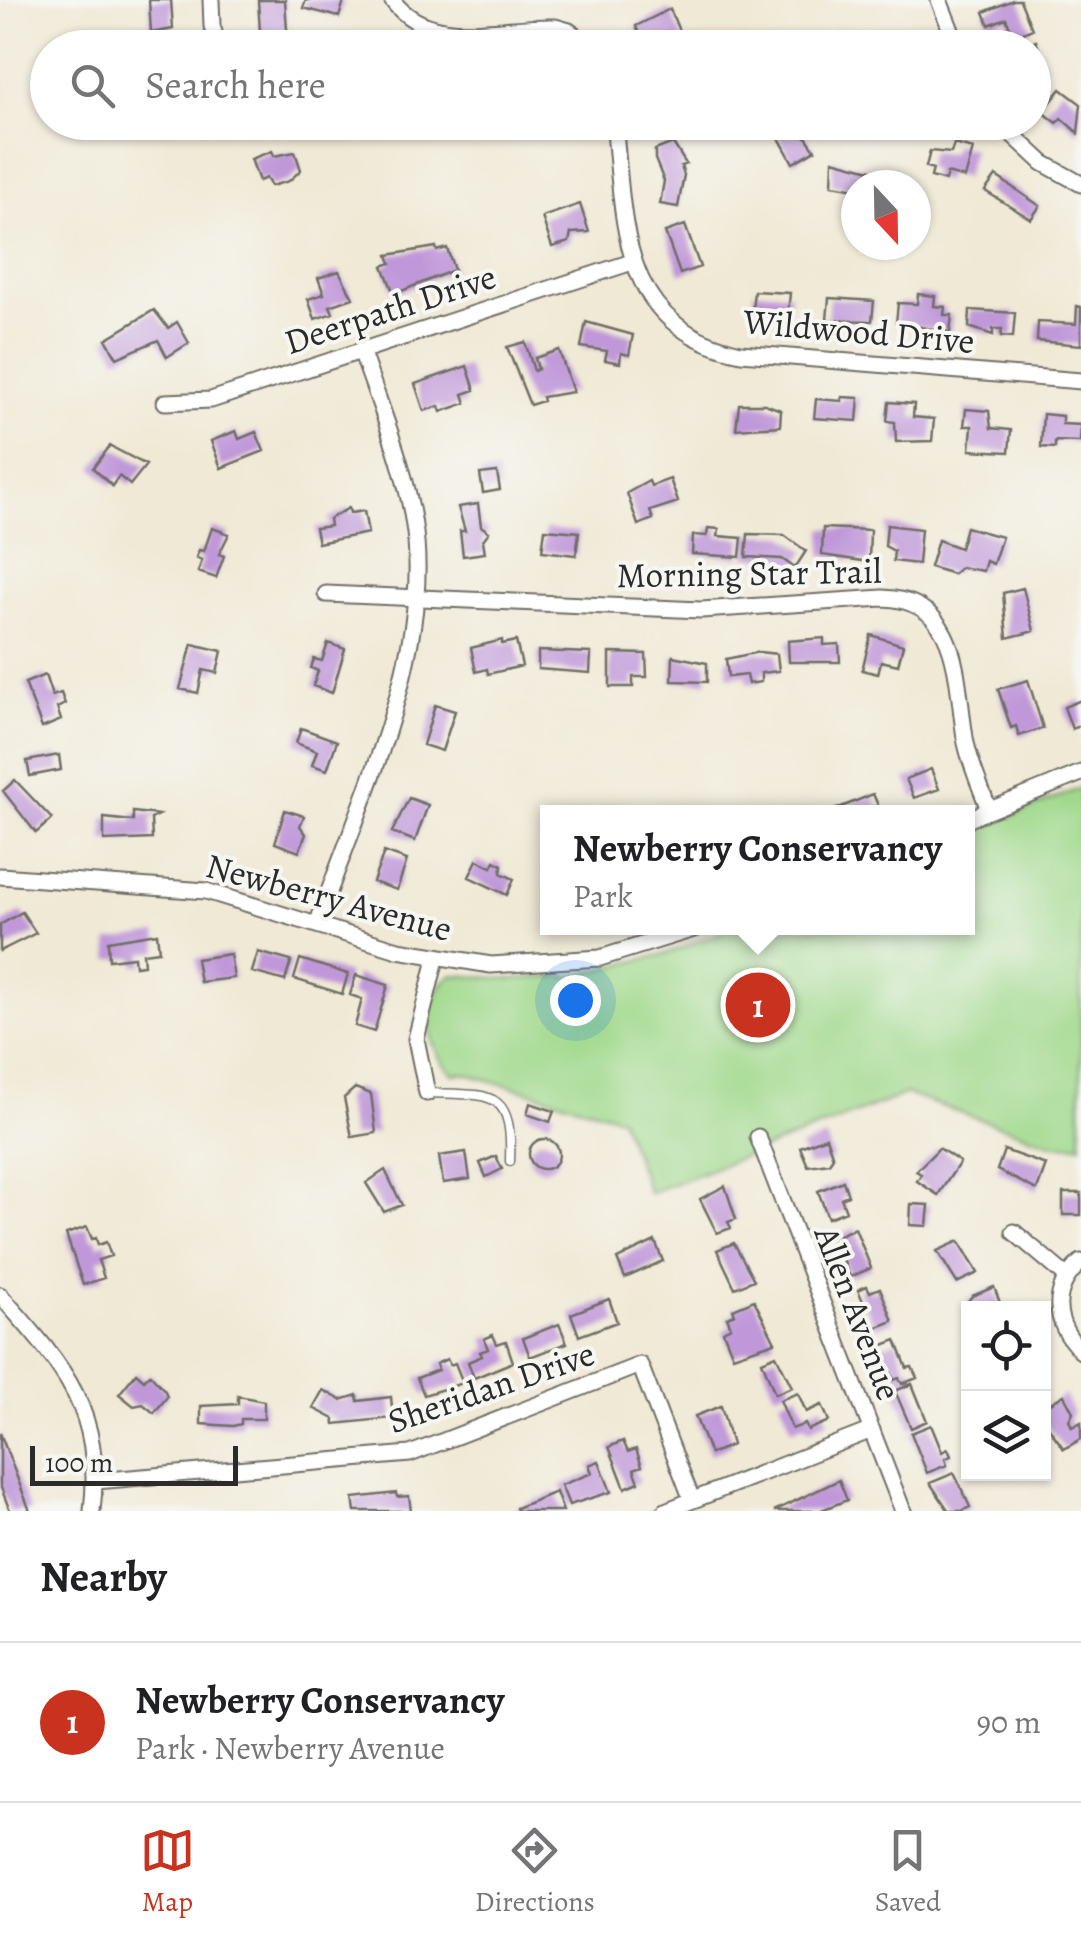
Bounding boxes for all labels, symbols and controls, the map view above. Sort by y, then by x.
search box [30,30,1051,140]
icon: search [65,58,120,113]
text: Search here [145,59,326,111]
north arrow [841,170,931,260]
street label: Deerpath Drive [278,252,502,366]
street label: Wildwood Drive [741,297,977,365]
street label: Morning Star Trail [616,547,882,599]
popup [540,805,975,935]
text: Newberry Conservancy [573,822,942,874]
street label: Newberry Avenue [201,841,457,953]
text: Park [573,874,633,918]
pin: 1 [726,968,790,1042]
your location [550,975,601,1026]
street label: Allen Avenue [802,1218,913,1407]
map controls [961,1301,1051,1481]
button: locate [961,1301,1051,1391]
street label: Sheridan Drive [381,1329,601,1445]
button: layers [961,1391,1051,1481]
scale bar [30,1441,238,1486]
text: 100 m [45,1444,113,1482]
text: Nearby [40,1548,167,1605]
text: Newberry Conservancy [135,1674,504,1726]
text: 1 [67,1700,78,1744]
text: 90 m [976,1700,1041,1744]
text: Park · Newberry Avenue [135,1726,445,1770]
tab: Map [140,1823,195,1921]
tab: Directions [475,1823,595,1921]
tab: Saved [875,1823,941,1921]

